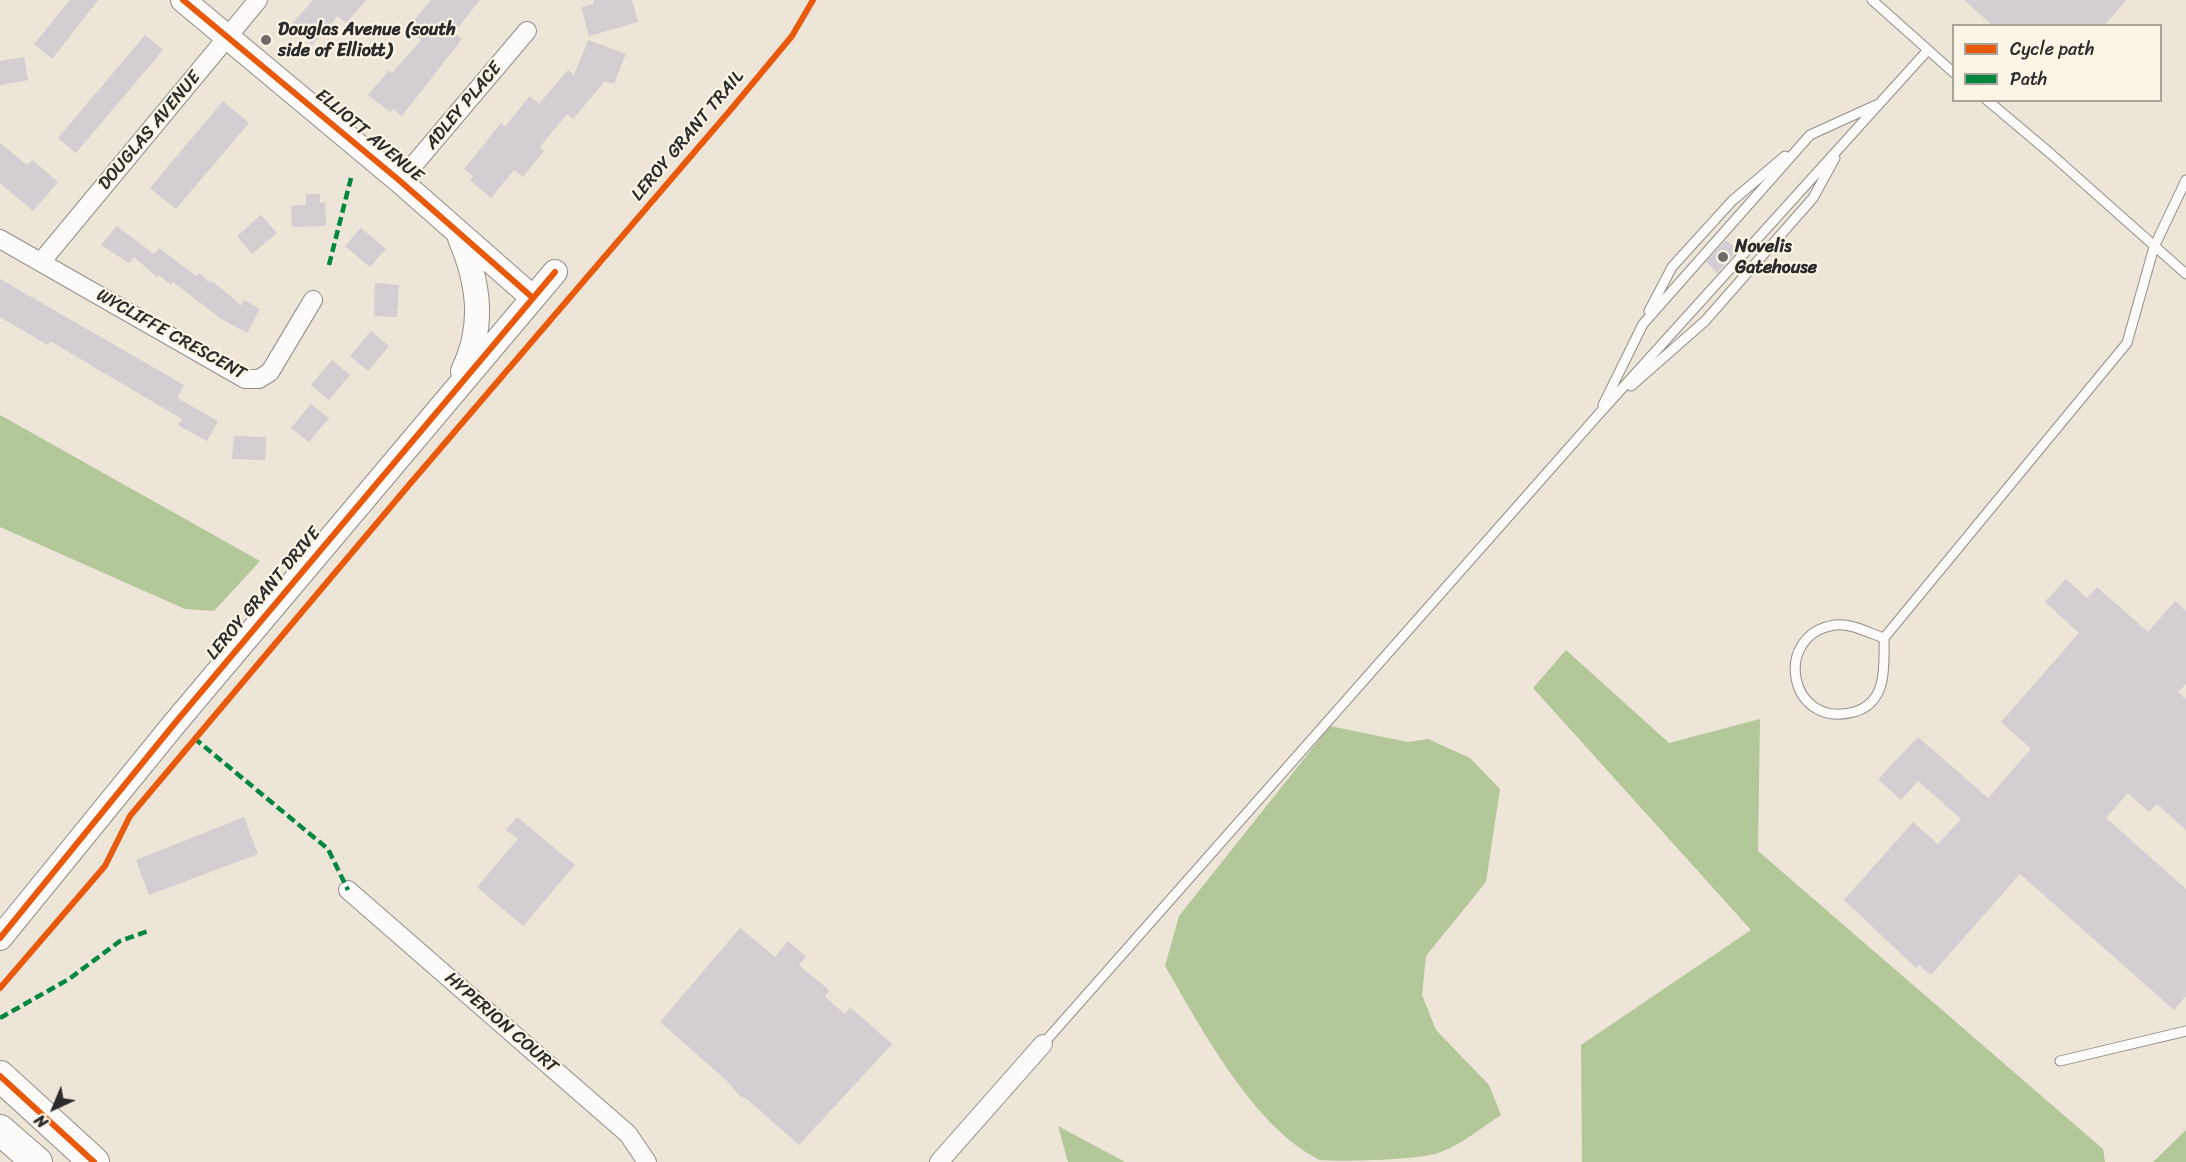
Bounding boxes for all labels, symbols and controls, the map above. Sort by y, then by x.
place label: Douglas Avenue (south side of Elliott) [278,19,456,62]
legend [1952,24,2162,102]
marker: Douglas Avenue (south side of Elliott) [259,33,273,47]
text: Cycle path [2010,33,2094,65]
street label: ADLEY PLACE [421,58,507,154]
text: Path [2010,63,2047,95]
street label: LEROY GRANT TRAIL [627,66,749,206]
street label: DOUGLAS AVENUE [94,67,206,195]
street label: ELLIOTT AVENUE [311,85,427,187]
place label: Novelis Gatehouse [1735,236,1817,278]
marker: Novelis Gatehouse [1716,250,1730,264]
street label: WYCLIFFE CRESCENT [93,285,249,385]
street label: LEROY GRANT DRIVE [202,523,326,665]
street label: HYPERION COURT [440,968,562,1078]
north arrow [24,1078,84,1138]
text: N [27,1107,55,1136]

